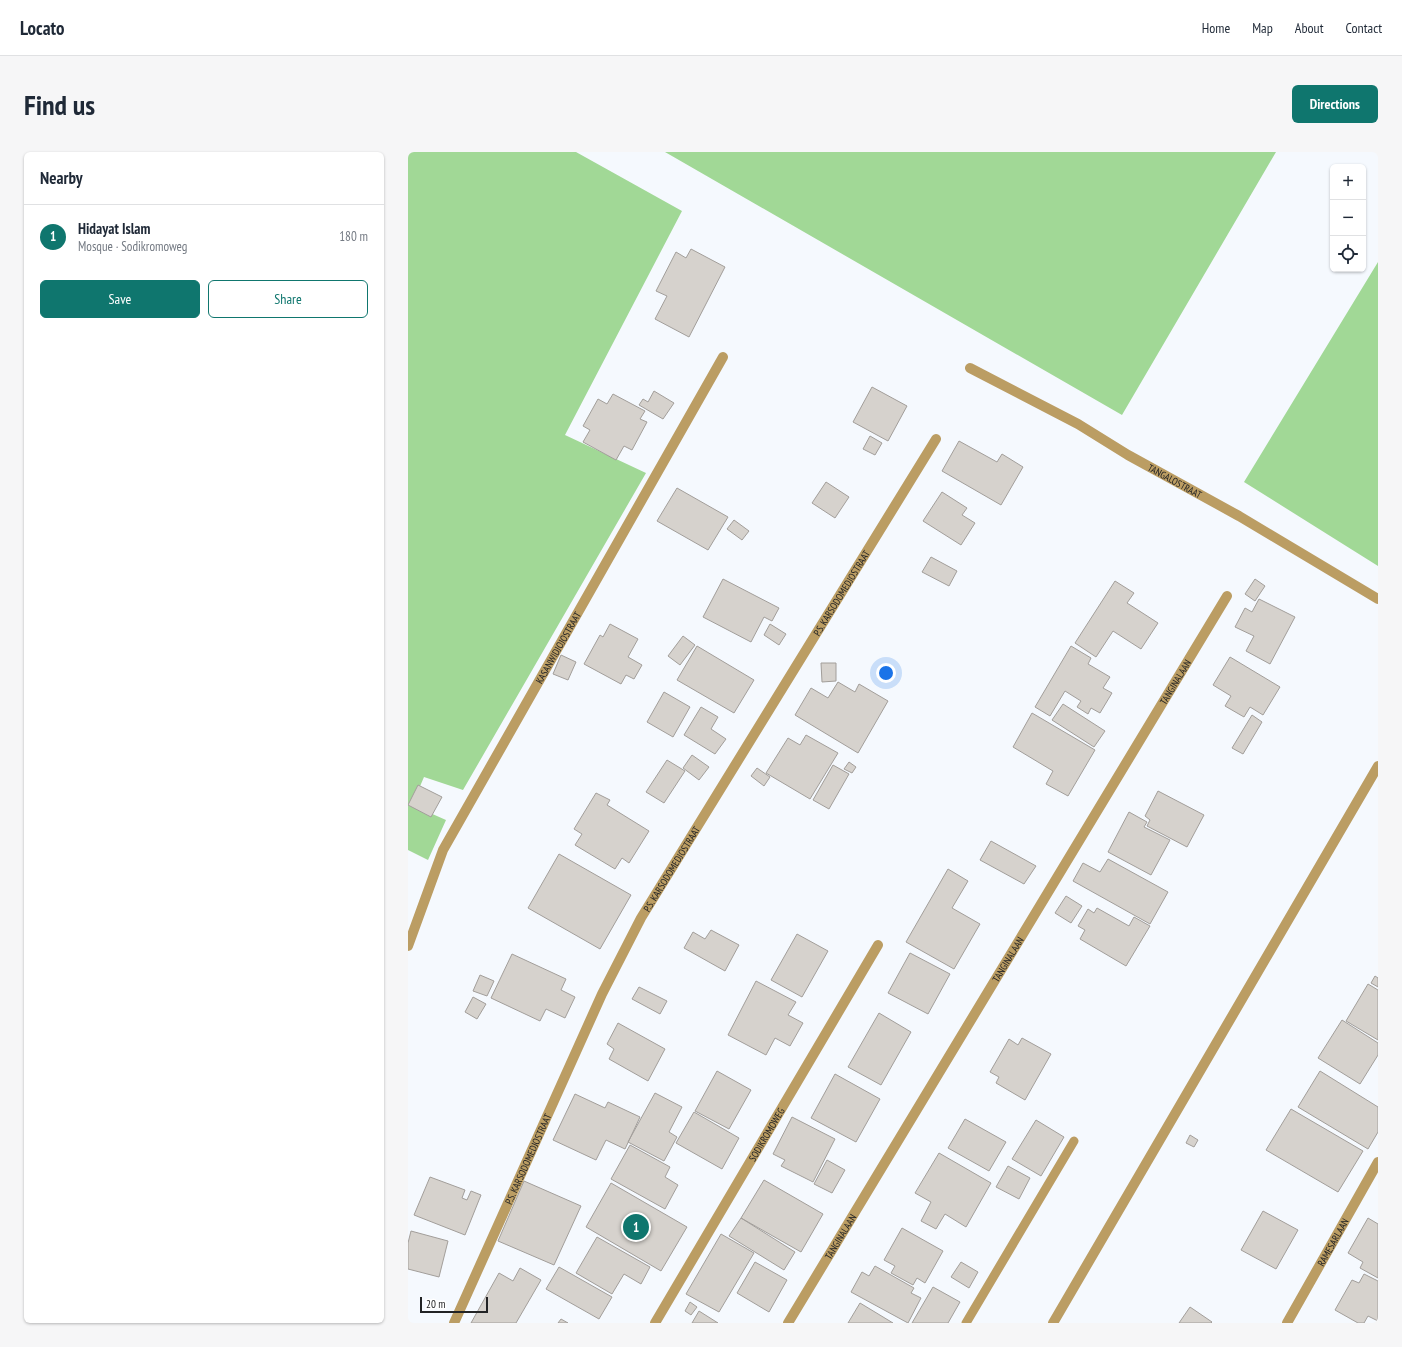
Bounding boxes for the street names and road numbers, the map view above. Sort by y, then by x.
street label: TANGALOSTRAAT [1146,461,1205,501]
street label: P.S. KARSODOMEDJOSTRAAT [810,547,873,638]
street label: KASANWIDJOJOSTRAAT [532,609,584,686]
street label: TANGINALAAN [1157,657,1194,707]
street label: P.S. KARSODOMEDJOSTRAAT [640,823,703,914]
street label: TANGINALAAN [989,934,1026,984]
street label: SODIKROMOWEG [745,1105,787,1164]
street label: P.S. KARSODOMEDJOSTRAAT [502,1111,554,1206]
street label: TANGINALAAN [822,1212,859,1262]
street label: RAMESARLAAN [1314,1216,1351,1268]

